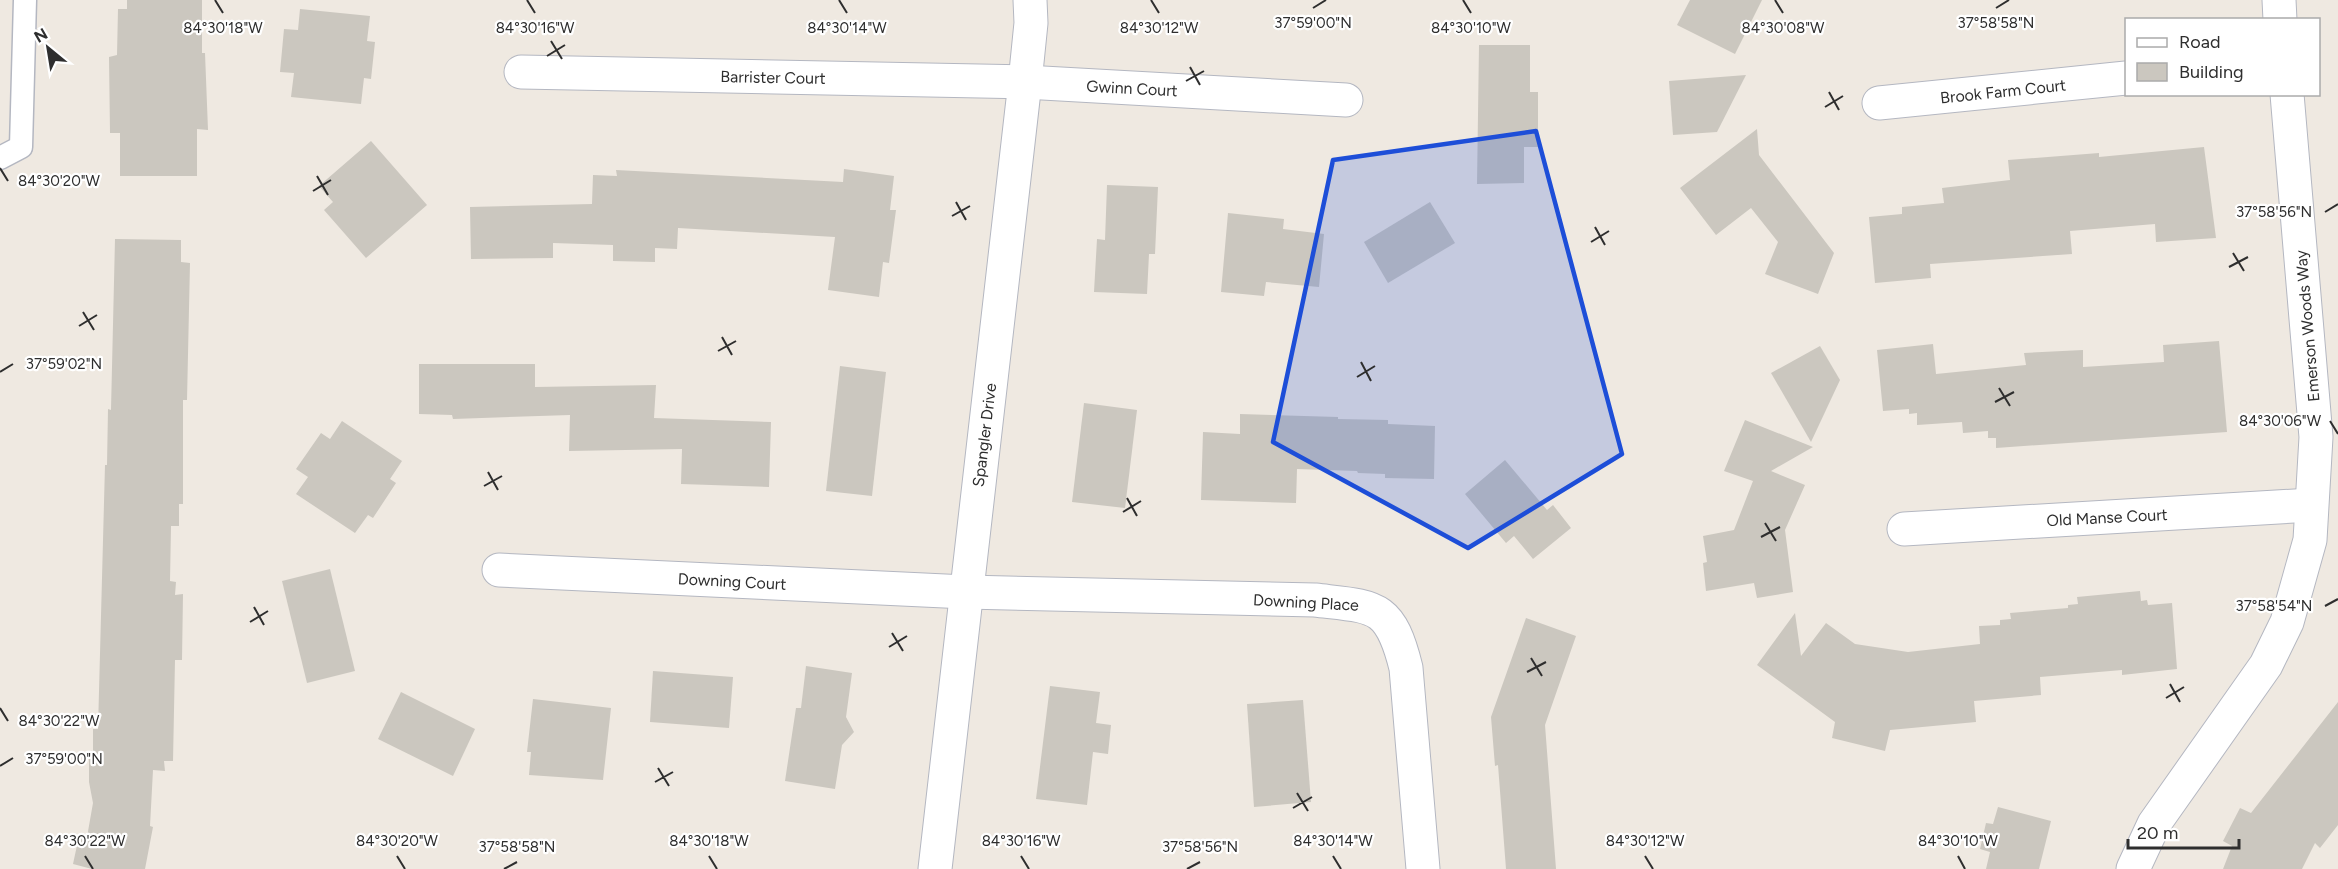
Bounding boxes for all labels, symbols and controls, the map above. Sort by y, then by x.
text: 37°59'00"N [1274,14,1352,32]
text: 37°58'58"N [1958,14,2034,32]
north arrow [18,18,78,78]
legend [2125,18,2320,96]
text: 84°30'18"W [183,19,263,37]
text: 84°30'16"W [496,19,575,37]
text: 84°30'14"W [807,19,887,37]
text: 84°30'12"W [1120,19,1199,37]
text: 84°30'10"W [1431,19,1512,37]
text: 84°30'08"W [1742,19,1825,37]
text: N [31,24,51,47]
text: Road [2179,31,2220,53]
text: Building [2179,61,2244,83]
street label: Barrister Court [720,67,826,88]
street label: Brook Farm Court [1939,75,2067,108]
street label: Gwinn Court [1086,77,1178,100]
text: 84°30'20"W [18,172,101,190]
text: 37°58'56"N [2236,203,2312,221]
street label: Emerson Woods Way [2291,249,2324,403]
text: 37°59'02"N [26,355,102,373]
street label: Spangler Drive [969,382,1000,488]
text: 84°30'06"W [2239,412,2322,430]
street label: Old Manse Court [2046,505,2168,530]
street label: Downing Court [677,569,787,594]
street label: Downing Place [1253,590,1360,615]
text: 37°58'54"N [2236,597,2312,615]
text: 84°30'22"W [19,712,100,730]
text: 37°59'00"N [25,750,103,768]
scale bar [2128,812,2239,850]
text: 20 m [2137,822,2178,844]
text: 84°30'22"W [45,832,126,850]
text: 84°30'20"W [356,832,439,850]
text: 84°30'18"W [669,832,749,850]
text: 84°30'16"W [982,832,1061,850]
text: 84°30'14"W [1293,832,1373,850]
text: 84°30'12"W [1606,832,1685,850]
text: 84°30'10"W [1918,832,1999,850]
text: 37°58'58"N [479,838,555,856]
text: 37°58'56"N [1162,838,1238,856]

